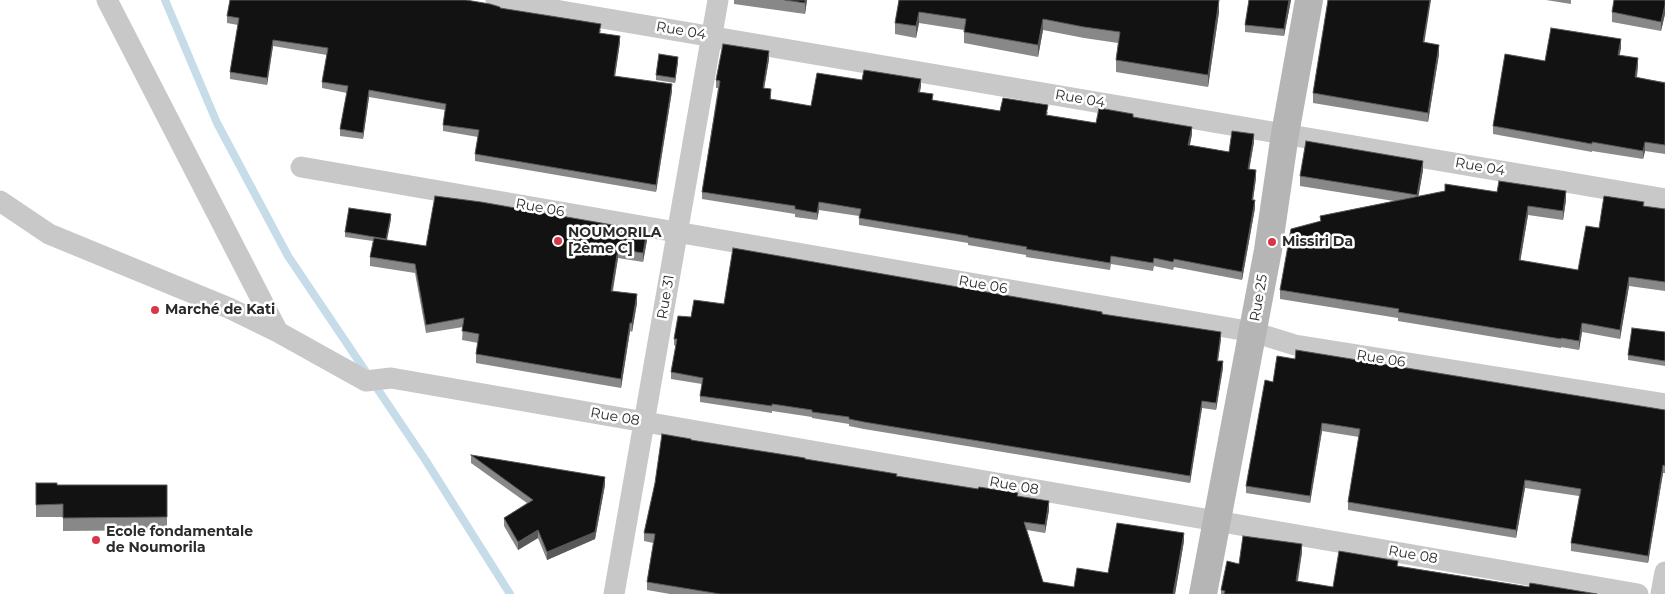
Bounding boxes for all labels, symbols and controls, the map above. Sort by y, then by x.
street label: Rue 04 [655,18,707,44]
street label: Rue 04 [1054,86,1106,112]
street label: Rue 04 [1454,154,1506,180]
street label: Rue 06 [514,195,566,221]
place label: NOUMORILA [2ème C] [568,225,661,258]
place label: Missiri Da [1282,234,1353,250]
marker: NOUMORILA [2ème C] [552,235,564,247]
marker: Missiri Da [1266,236,1278,248]
street label: Rue 06 [957,272,1009,298]
street label: Rue 25 [1247,273,1271,323]
street label: Rue 31 [654,274,678,320]
place label: Marché de Kati [165,302,275,318]
marker: Marché de Kati [149,304,161,316]
street label: Rue 06 [1355,347,1407,371]
street label: Rue 08 [589,404,641,430]
street label: Rue 08 [988,473,1040,499]
place label: Ecole fondamentale de Noumorila [106,524,253,556]
marker: Ecole fondamentale de Noumorila [90,534,102,546]
street label: Rue 08 [1387,542,1439,568]

